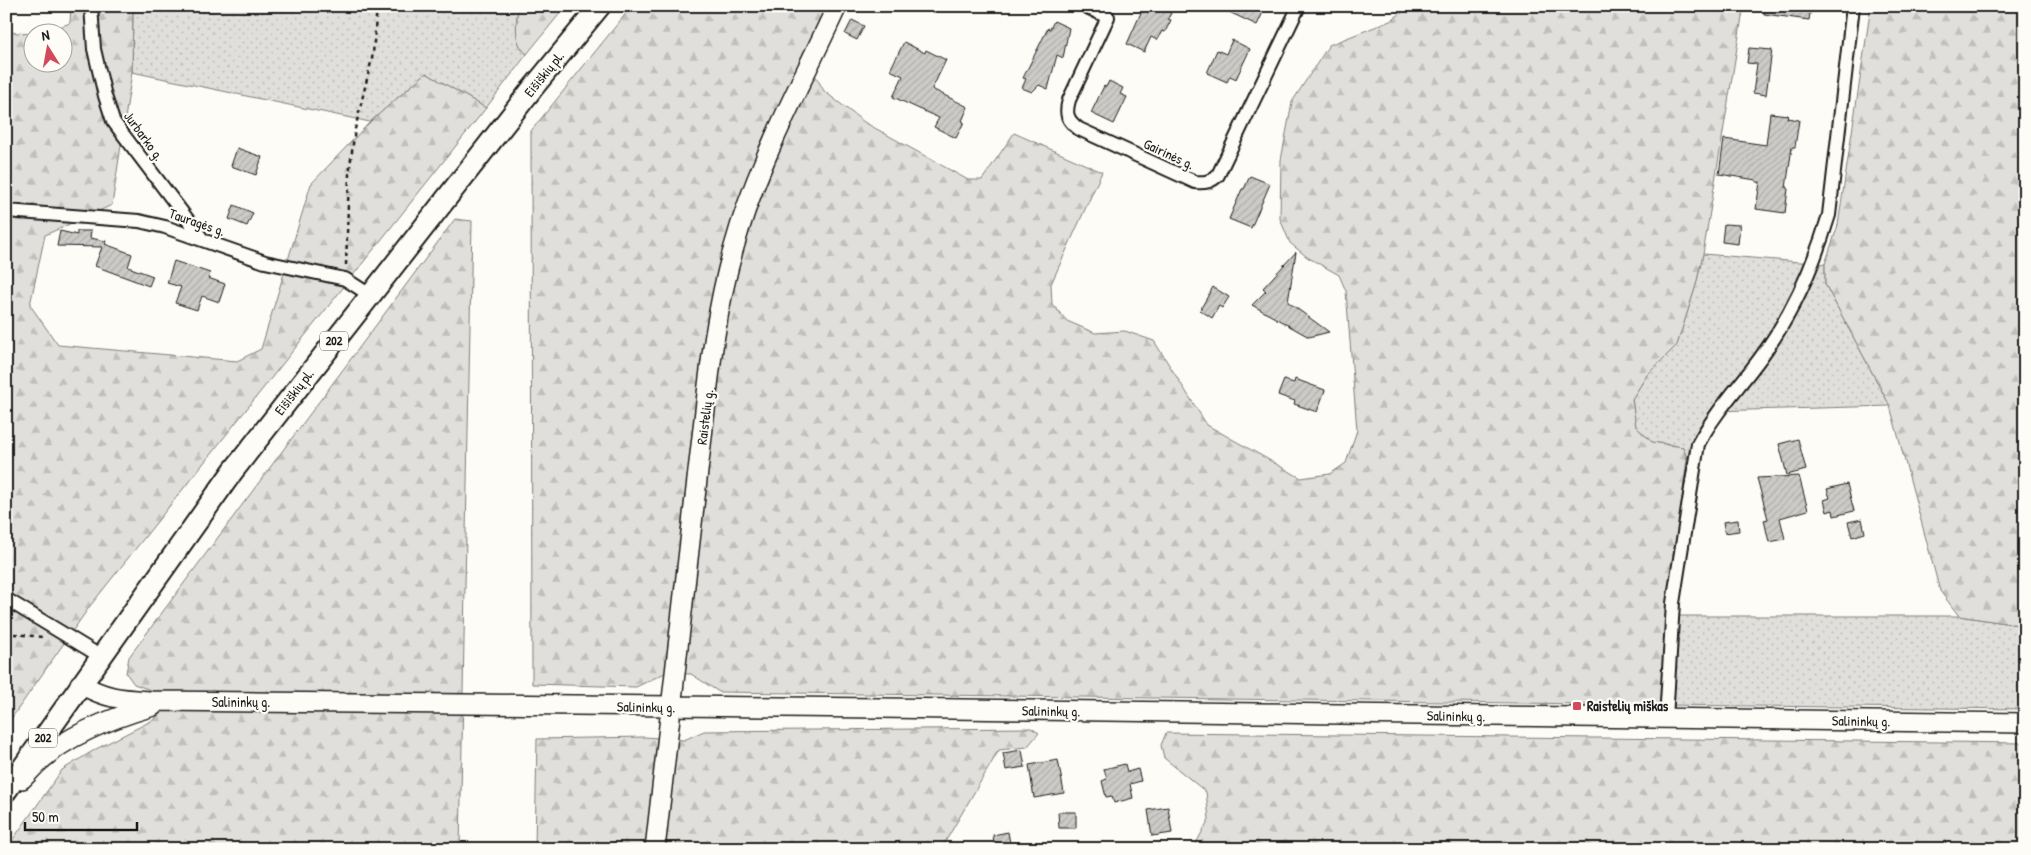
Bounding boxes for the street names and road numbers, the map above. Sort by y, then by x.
street label: Eišiškių pl. [519,47,569,101]
street label: Jurbarko g. [119,107,169,165]
street label: Gairinės g. [1140,134,1198,174]
street label: Tauragės g. [166,203,228,241]
road number: 202 [320,332,348,351]
street label: Eišiškių pl. [270,365,318,419]
street label: Raistelių g. [692,388,718,446]
street label: Salininkų g. [212,692,270,712]
street label: Salininkų g. [617,696,675,718]
street label: Salininkų g. [1022,700,1080,722]
street label: Salininkų g. [1427,705,1485,727]
street label: Salininkų g. [1832,710,1890,732]
road number: 202 [29,728,57,748]

